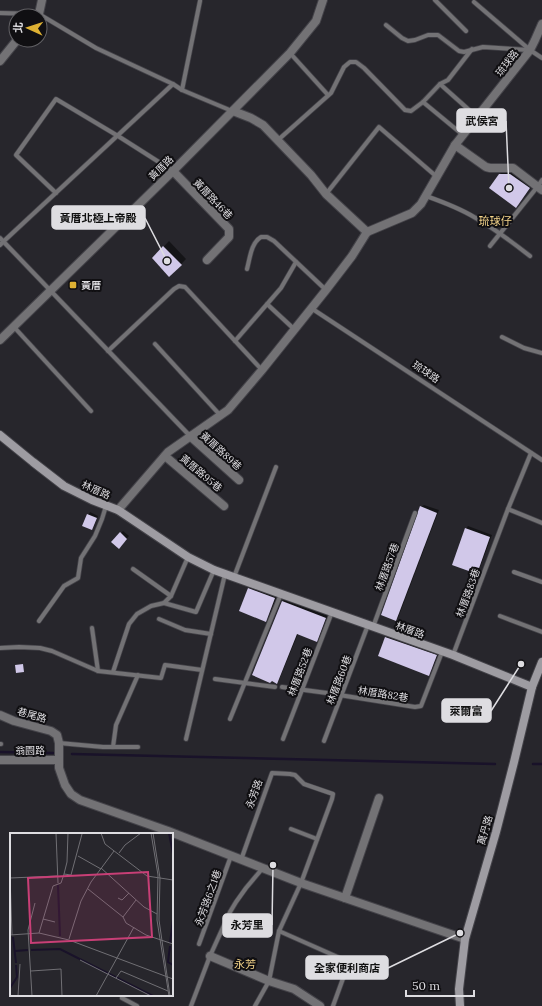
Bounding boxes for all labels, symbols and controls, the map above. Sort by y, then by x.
north arrow [8,8,48,48]
text: 北 [11,22,25,33]
street label: 琉球路 [493,47,521,79]
callout: 武侯宮 [457,109,506,132]
text: 武侯宮 [466,114,499,128]
street label: 黃厝路 [146,153,176,183]
street label: 黃厝路46巷 [191,176,235,222]
callout: 黃厝北極上帝殿 [52,206,145,229]
text: 黃厝北極上帝殿 [60,211,137,225]
district label: 琉球仔 [479,214,512,228]
place label: 黃厝 [81,279,101,292]
marker: 黃厝 [68,280,78,290]
street label: 琉球路 [410,358,442,386]
street label: 黃厝路89巷 [198,429,244,473]
street label: 黃厝路95巷 [177,452,225,494]
street label: 林厝路 [80,478,112,502]
street label: 林厝路57巷 [372,541,402,593]
street label: 林厝路83巷 [453,567,483,619]
street label: 林厝路 [394,619,426,641]
street label: 林厝路52巷 [285,646,315,698]
street label: 林厝路60巷 [324,653,354,707]
street label: 林厝路82巷 [357,684,409,704]
callout: 萊爾富 [442,699,491,722]
text: 萊爾富 [450,704,483,718]
street label: 巷尾路 [16,705,48,725]
street label: 翁園路 [15,744,45,757]
street label: 永芳路 [243,778,265,810]
street label: 萬丹路 [475,814,495,846]
inset map [10,833,173,996]
street label: 永芳路6之1巷 [192,868,224,928]
callout: 永芳里 [223,914,272,937]
text: 永芳里 [231,918,264,932]
callout: 全家便利商店 [306,956,388,979]
district label: 永芳 [234,957,256,971]
text: 全家便利商店 [314,961,380,975]
scale bar [406,972,474,998]
text: 50 m [412,978,440,993]

